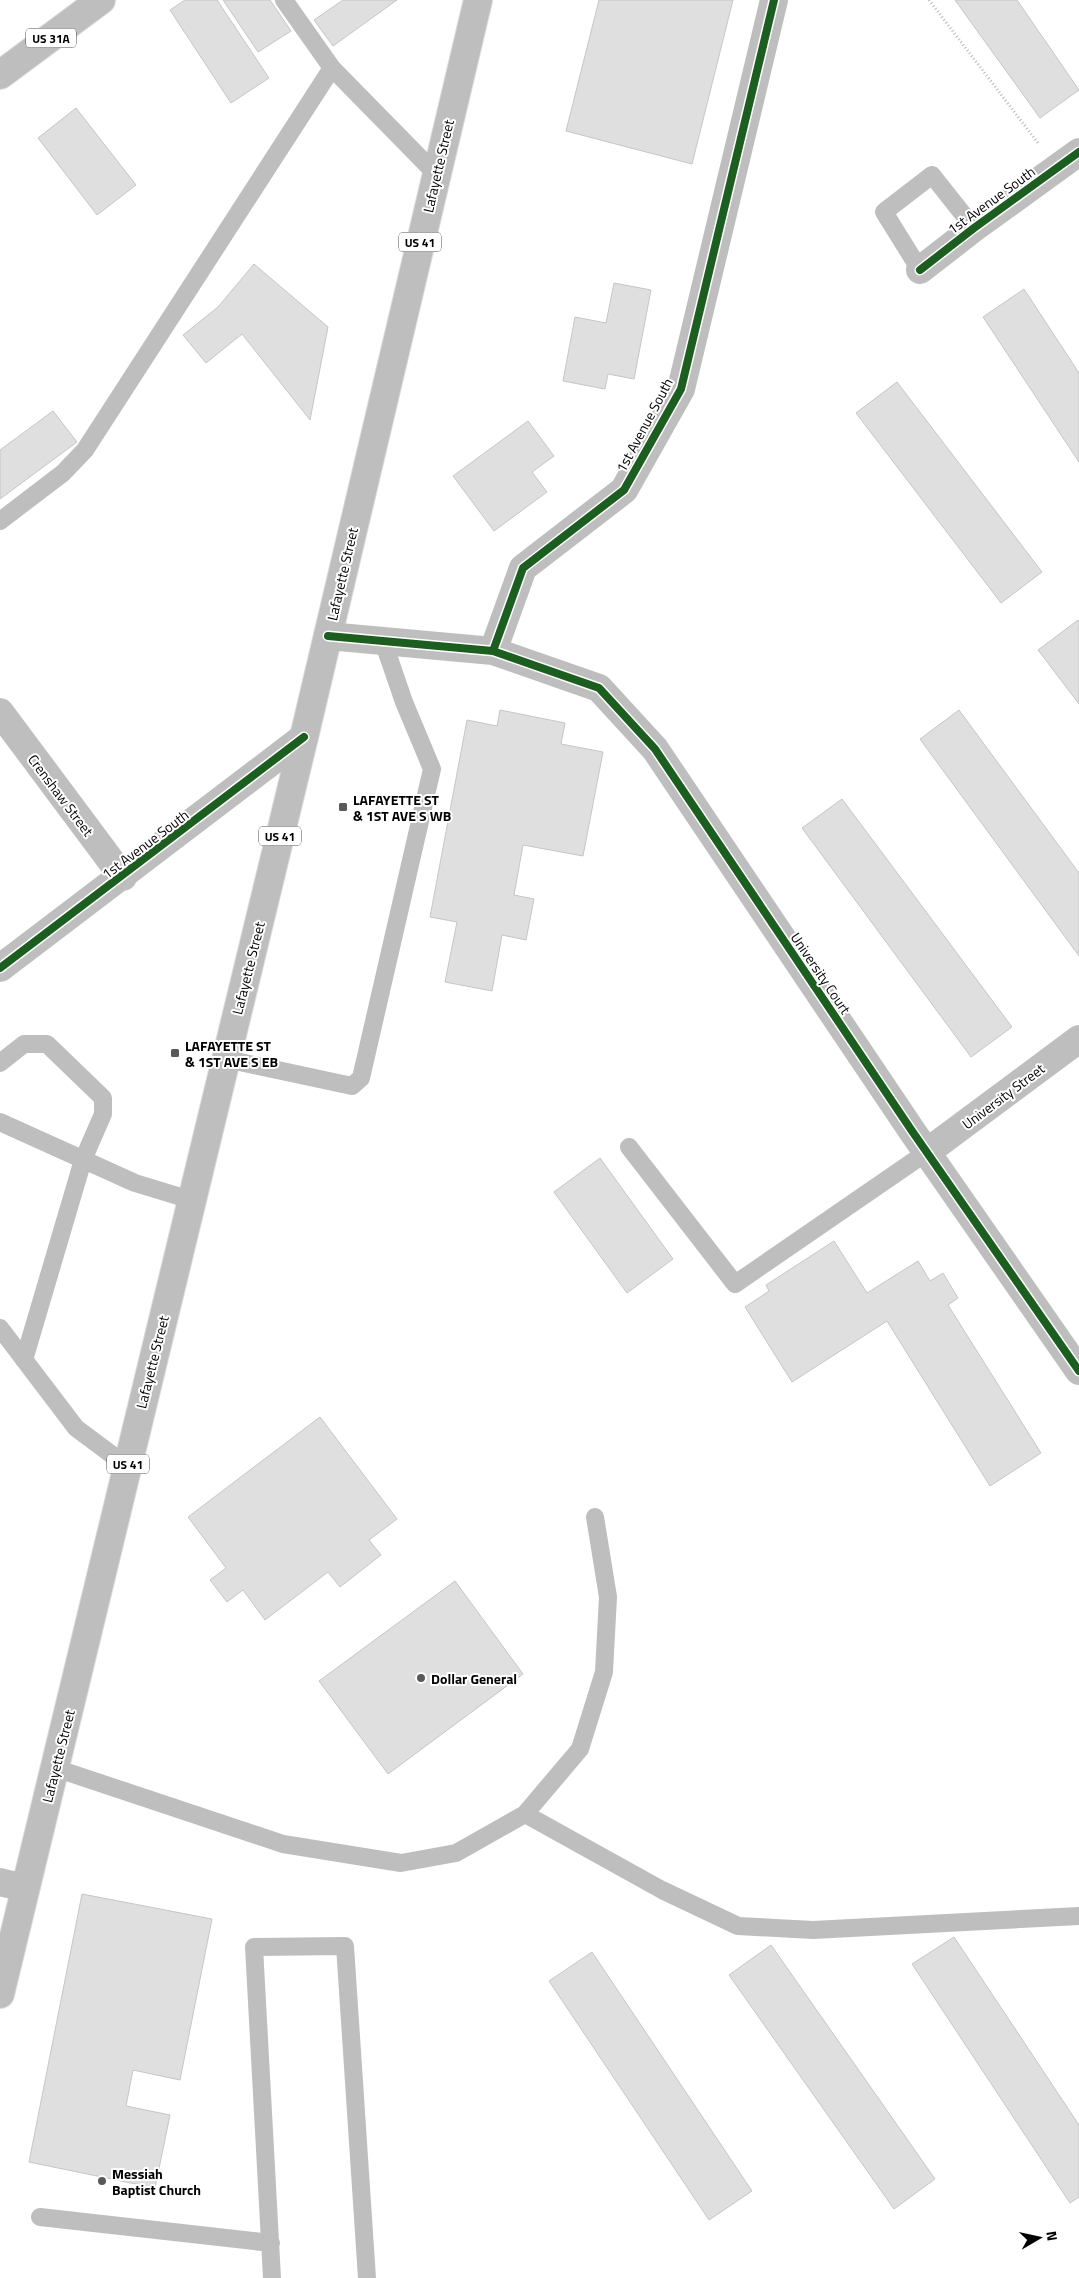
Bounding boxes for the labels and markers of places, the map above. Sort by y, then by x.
place label: LAFAYETTE ST & 1ST AVE S WB [353,789,451,826]
marker: LAFAYETTE ST & 1ST AVE S WB [337,801,349,813]
place label: LAFAYETTE ST & 1ST AVE S EB [185,1035,278,1072]
marker: LAFAYETTE ST & 1ST AVE S EB [169,1047,181,1059]
place label: Dollar General [431,1668,517,1689]
marker: Dollar General [415,1672,427,1684]
place label: Messiah Baptist Church [112,2163,201,2200]
marker: Messiah Baptist Church [96,2175,108,2187]

